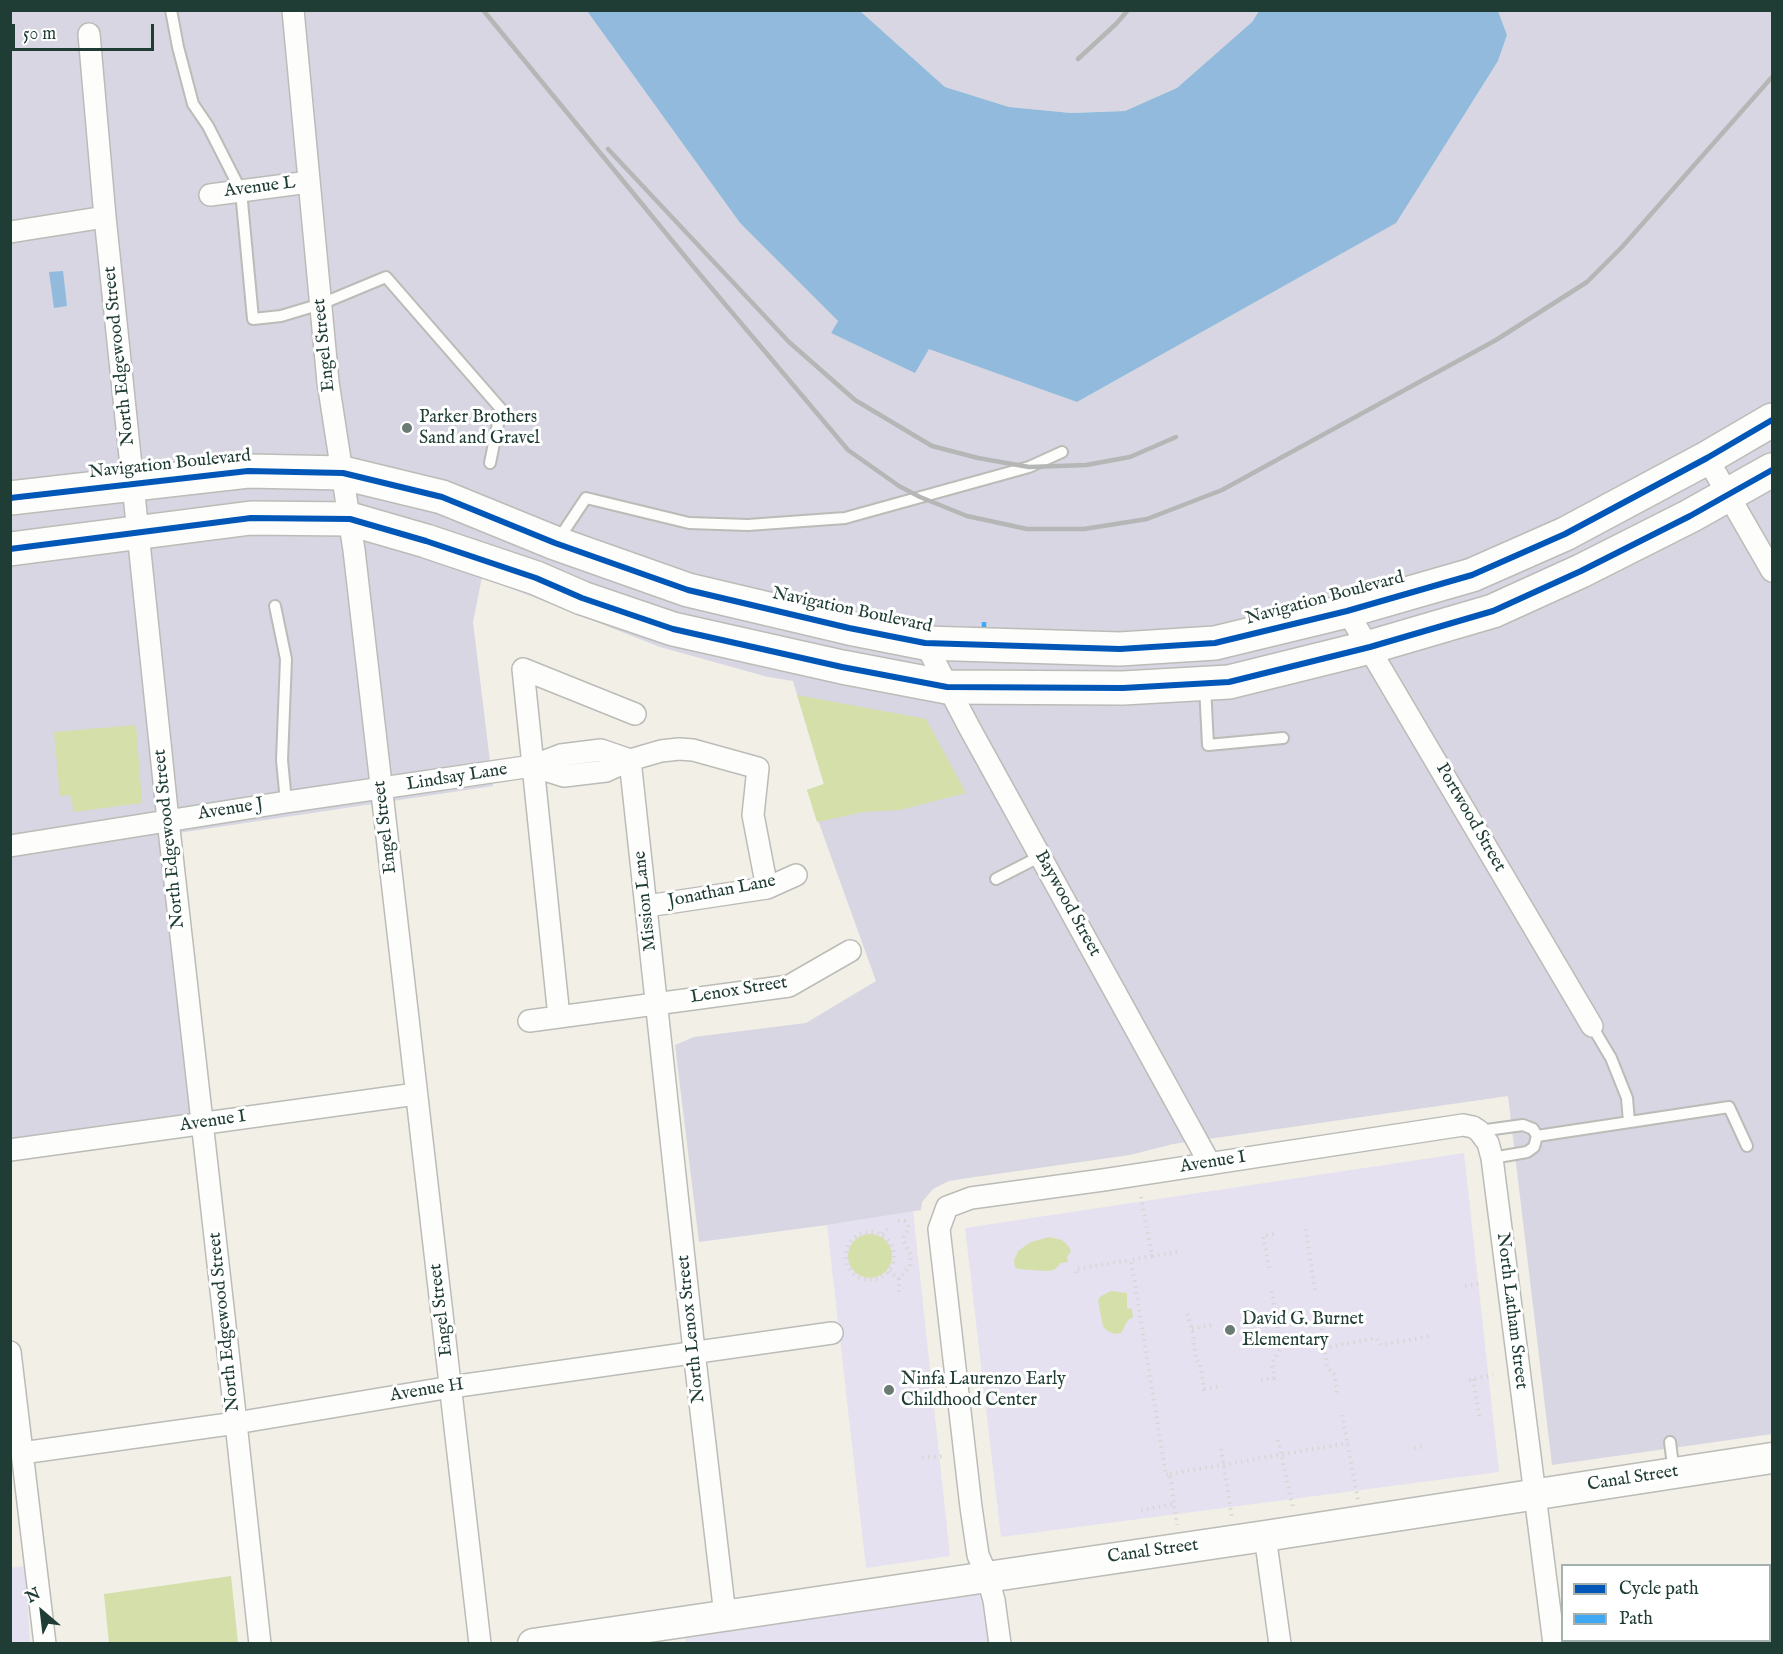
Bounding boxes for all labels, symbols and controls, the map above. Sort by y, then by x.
scale bar [15,12,158,50]
text: 50 m [23,23,56,46]
street label: Avenue L [223,173,297,203]
street label: North Edgewood Street [100,265,140,447]
street label: Engel Street [309,297,341,393]
place label: Parker Brothers Sand and Gravel [419,407,540,450]
marker: Parker Brothers Sand and Gravel [400,421,414,435]
street label: Navigation Boulevard [88,446,252,484]
street label: Navigation Boulevard [1244,567,1406,631]
street label: Navigation Boulevard [770,583,934,639]
street label: North Edgewood Street [150,748,190,930]
street label: Lindsay Lane [405,759,509,797]
street label: Portwood Street [1430,760,1510,876]
street label: Engel Street [370,779,402,875]
street label: Avenue J [197,794,265,826]
street label: Baywood Street [1029,847,1105,961]
street label: Mission Lane [630,850,662,952]
street label: Jonathan Lane [666,871,778,913]
street label: Lenox Street [689,973,789,1009]
street label: Avenue I [178,1107,248,1137]
street label: Avenue I [1178,1147,1248,1179]
street label: North Edgewood Street [205,1231,245,1413]
street label: North Latham Street [1491,1231,1531,1391]
street label: North Lenox Street [673,1254,711,1404]
street label: Engel Street [426,1262,458,1358]
place label: David G. Burnet Elementary [1242,1309,1364,1352]
marker: David G. Burnet Elementary [1223,1323,1237,1337]
place label: Ninfa Laurenzo Early Childhood Center [901,1369,1066,1412]
street label: Avenue H [389,1375,465,1407]
marker: Ninfa Laurenzo Early Childhood Center [882,1383,896,1397]
street label: Canal Street [1586,1461,1680,1497]
street label: Canal Street [1106,1535,1200,1569]
legend [1561,1564,1771,1642]
text: Cycle path [1619,1578,1699,1601]
north arrow [12,1582,72,1642]
text: N [23,1584,44,1608]
text: Path [1619,1608,1653,1631]

